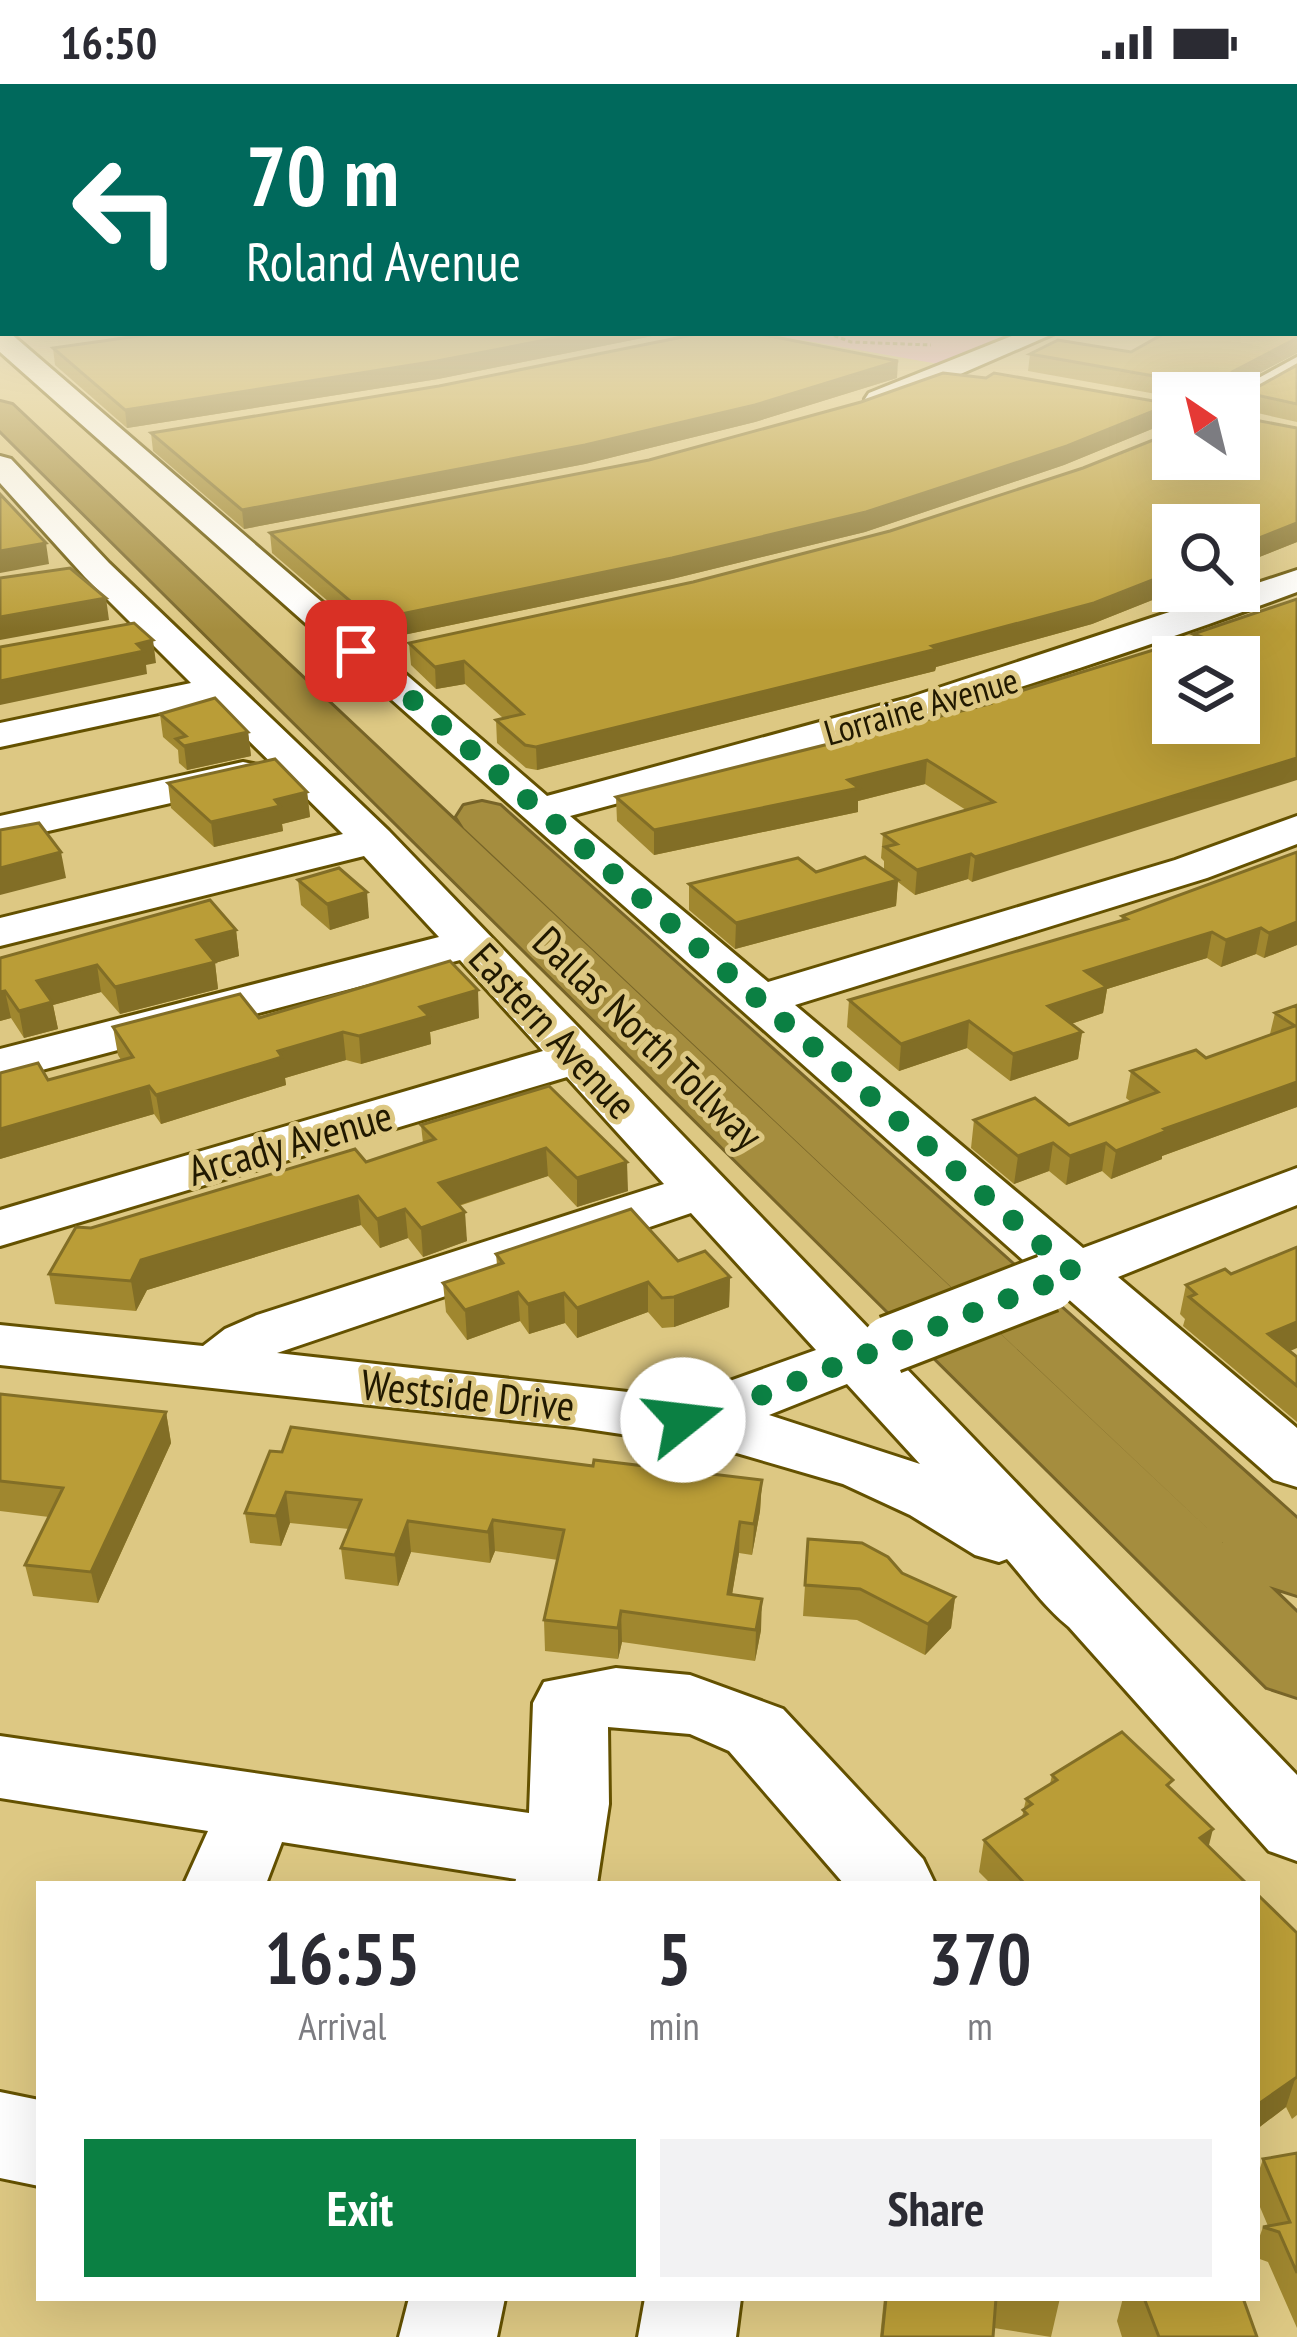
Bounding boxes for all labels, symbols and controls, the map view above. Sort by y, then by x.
text: 16:50 [60,13,157,71]
text: 70 m [246,120,399,229]
icon: left [48,132,204,288]
text: Roland Avenue [246,226,521,296]
north arrow [1152,372,1260,480]
map controls [1152,372,1260,744]
button: search [1152,504,1260,612]
pin [305,600,407,702]
icon: arrive [323,618,389,684]
button: layers [1152,636,1260,744]
street label: Lorraine Avenue [819,655,1023,756]
street label: Dallas North Tollway [522,914,775,1161]
street label: Eastern Avenue [458,931,649,1130]
street label: Arcady Avenue [181,1087,398,1198]
street label: Westside Drive [359,1356,577,1433]
position arrow [620,1357,746,1483]
text: 16:55 [265,1911,420,2004]
text: 5 [657,1911,691,2004]
text: 370 [928,1911,1031,2004]
text: Arrival [298,2000,386,2051]
text: min [649,2000,700,2051]
text: m [967,2000,993,2051]
button: Exit [84,2139,636,2277]
button: Share [660,2139,1212,2277]

